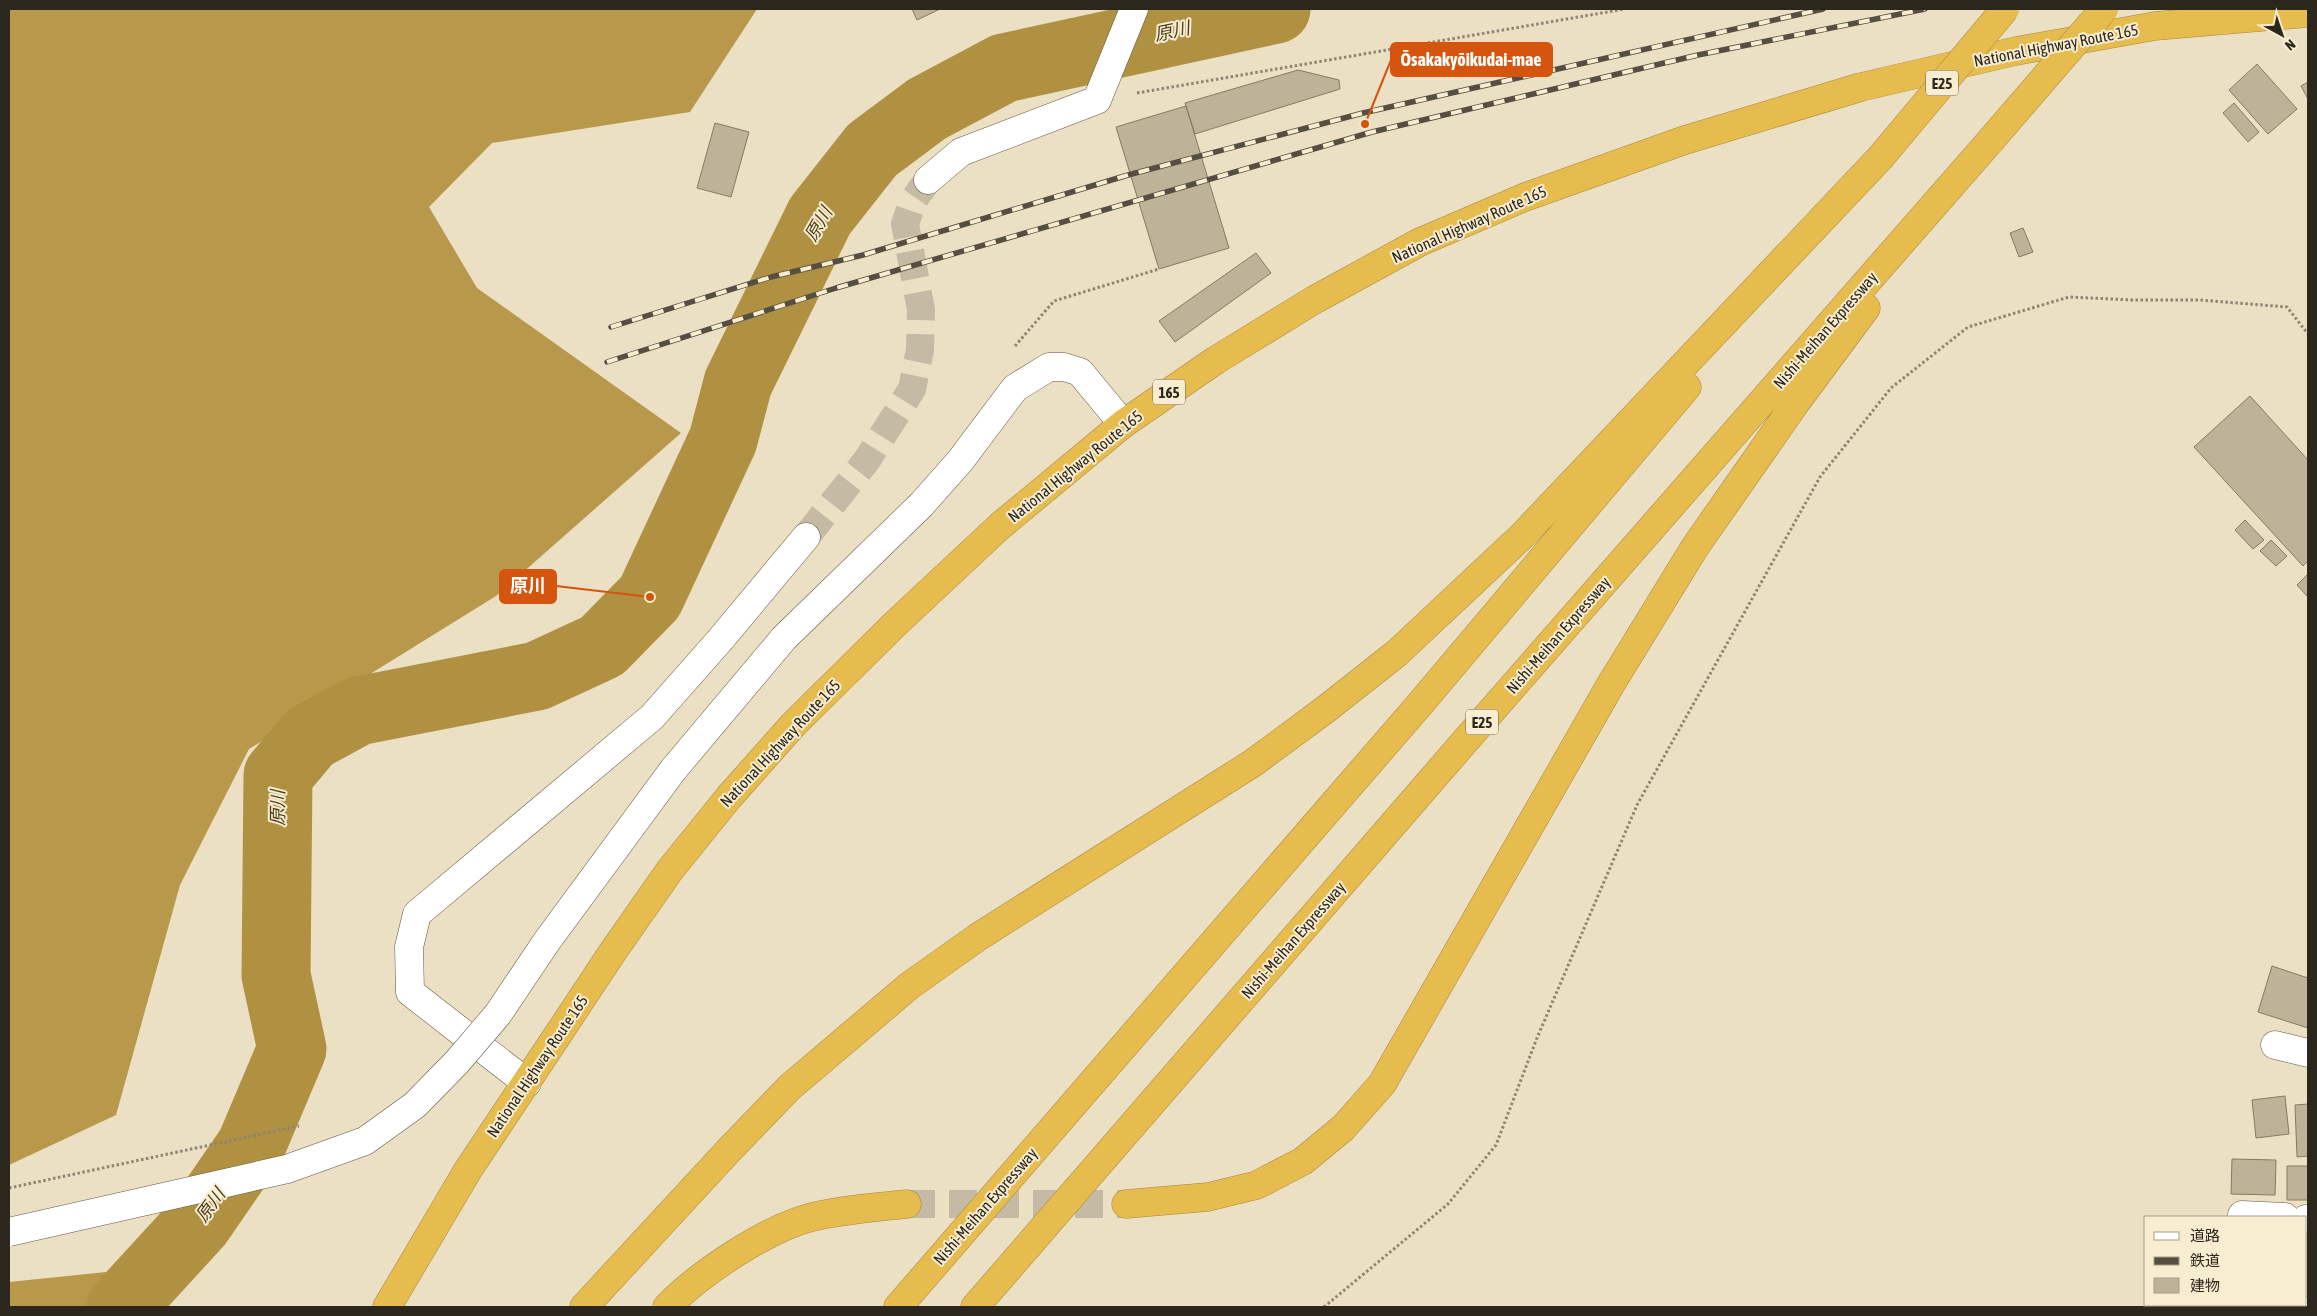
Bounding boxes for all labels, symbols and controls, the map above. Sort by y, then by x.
north arrow [2257,10,2307,60]
water label: 原川 [1152,17,1194,45]
street label: National Highway Route 165 [1972,20,2140,71]
text: N [2282,36,2299,54]
callout: Ōsakakyōikudai-mae [1391,43,1552,76]
text: Ōsakakyōikudai-mae [1401,49,1541,70]
road number: E25 [1926,70,1958,96]
street label: National Highway Route 165 [1389,182,1549,267]
water label: 原川 [800,201,837,245]
street label: Nishi-Meihan Expressway [1769,268,1882,393]
road number: 165 [1153,380,1185,404]
street label: National Highway Route 165 [1004,406,1146,526]
callout: 原川 [500,570,556,603]
street label: Nishi-Meihan Expressway [1502,573,1615,698]
text: 原川 [510,575,546,596]
street label: National Highway Route 165 [716,676,844,811]
road number: E25 [1466,710,1498,734]
water label: 原川 [267,788,288,826]
street label: Nishi-Meihan Expressway [1237,878,1350,1003]
street label: National Highway Route 165 [483,992,592,1141]
street label: Nishi-Meihan Expressway [929,1144,1042,1269]
water label: 原川 [191,1183,230,1226]
legend [2144,1216,2307,1306]
text: 道路 [2190,1227,2220,1244]
text: 鉄道 [2190,1252,2220,1269]
text: 建物 [2190,1277,2220,1294]

